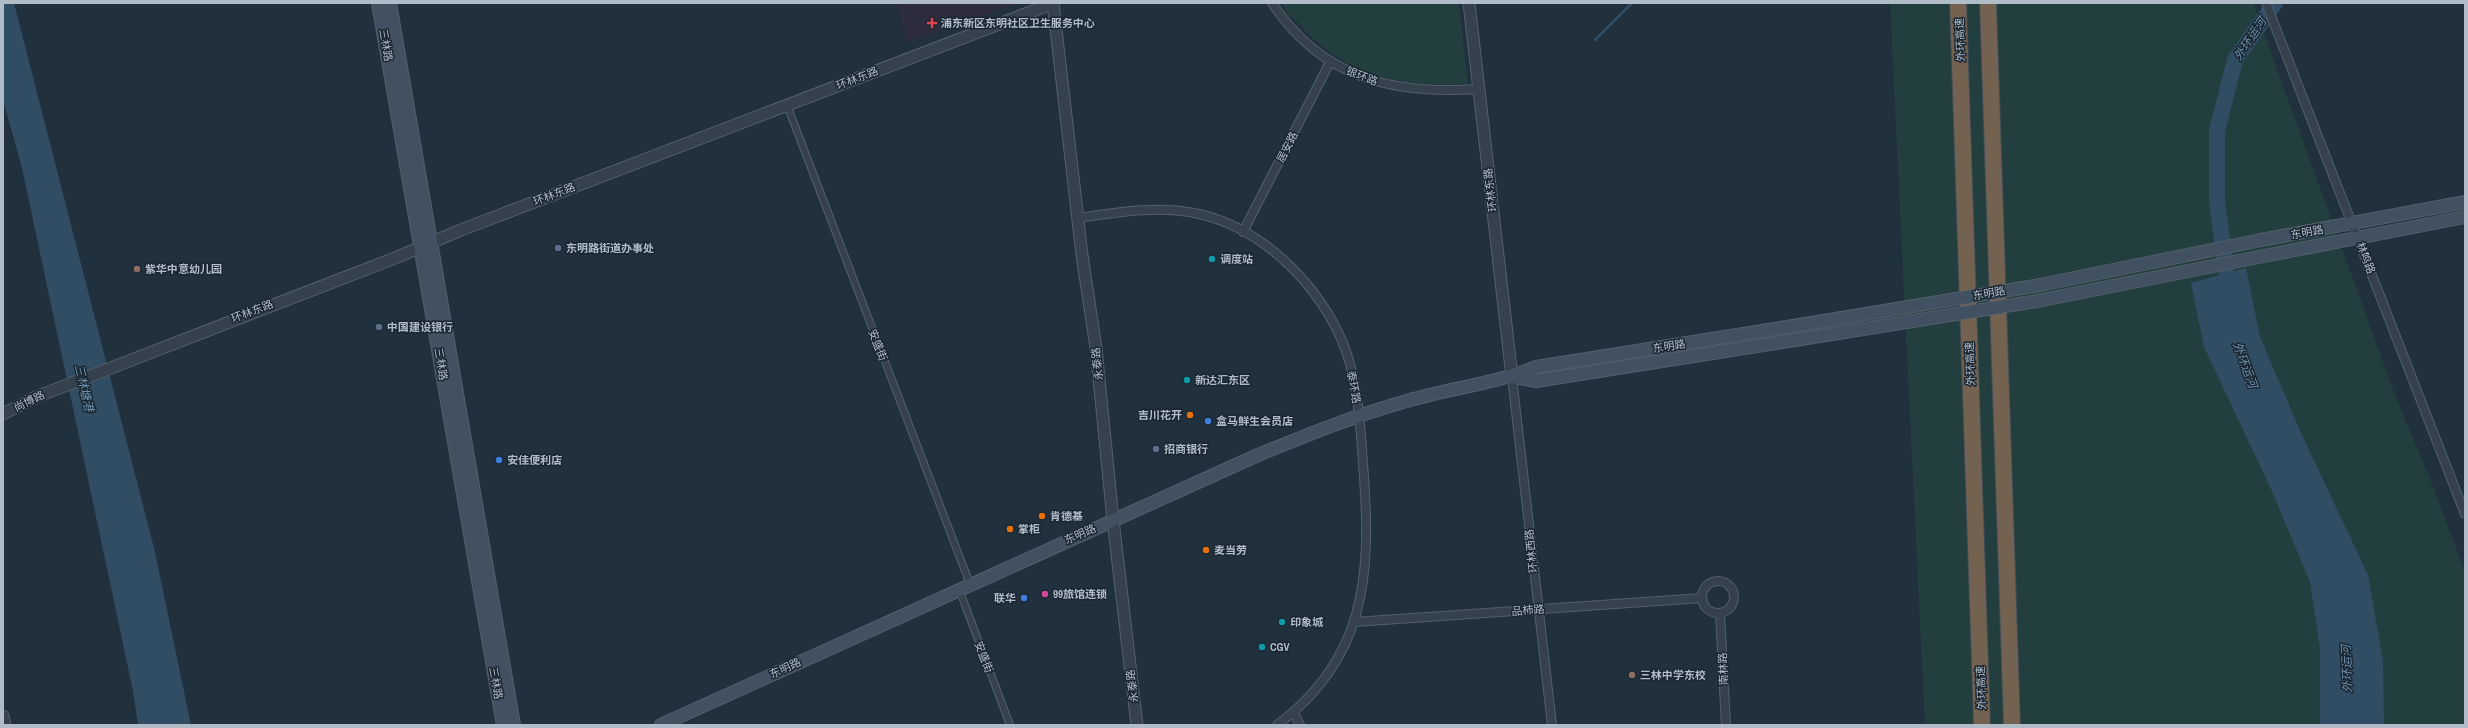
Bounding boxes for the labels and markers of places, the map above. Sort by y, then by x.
place label: 浦东新区东明社区卫生服务中心 [941,16,1095,30]
marker: 浦东新区东明社区卫生服务中心 [926,17,938,29]
place label: 东明路街道办事处 [566,241,654,255]
marker: 东明路街道办事处 [553,243,563,253]
place label: 调度站 [1220,252,1253,266]
marker: 调度站 [1207,254,1217,264]
place label: 紫华中意幼儿园 [145,262,222,276]
marker: 紫华中意幼儿园 [132,264,142,274]
place label: 中国建设银行 [387,320,453,334]
marker: 中国建设银行 [374,322,384,332]
place label: 新达汇东区 [1195,373,1250,387]
marker: 新达汇东区 [1182,375,1192,385]
place label: 吉川花开 [1138,408,1182,422]
marker: 吉川花开 [1185,410,1195,420]
place label: 盒马鲜生会员店 [1216,414,1293,428]
marker: 盒马鲜生会员店 [1203,416,1213,426]
place label: 招商银行 [1164,442,1208,456]
marker: 招商银行 [1151,444,1161,454]
place label: 安佳便利店 [507,453,562,467]
marker: 安佳便利店 [494,455,504,465]
place label: 肯德基 [1050,509,1083,523]
marker: 肯德基 [1037,511,1047,521]
place label: 掌柜 [1018,522,1040,536]
marker: 掌柜 [1005,524,1015,534]
place label: 麦当劳 [1214,543,1247,557]
marker: 麦当劳 [1201,545,1211,555]
place label: 99旅馆连锁 [1053,587,1107,601]
marker: 99旅馆连锁 [1040,589,1050,599]
place label: 联华 [994,591,1016,605]
marker: 联华 [1019,593,1029,603]
place label: 印象城 [1290,615,1324,629]
marker: 印象城 [1277,617,1287,627]
place label: CGV [1270,640,1291,654]
marker: CGV [1257,642,1267,652]
place label: 三林中学东校 [1640,668,1706,682]
marker: 三林中学东校 [1627,670,1637,680]

